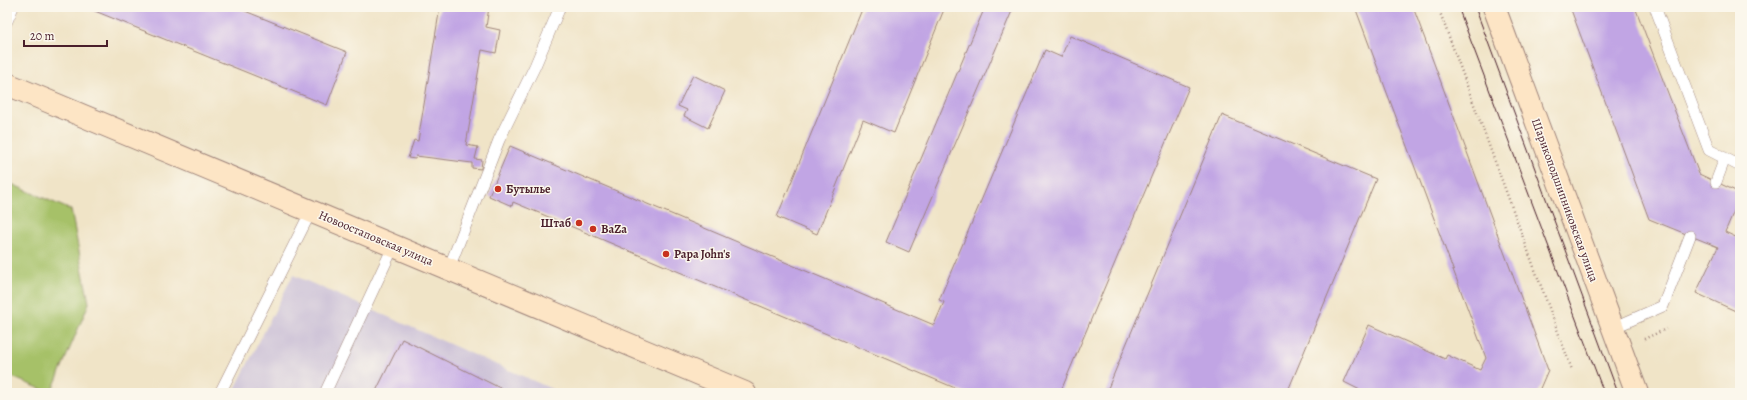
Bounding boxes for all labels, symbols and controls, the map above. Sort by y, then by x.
scale bar [24,22,107,48]
text: 20 m [30,28,54,44]
street label: Шарикоподшипниковская улица [1528,116,1602,285]
place label: Бутылье [506,181,551,197]
marker: Бутылье [493,184,503,194]
street label: Новоостаповская улица [316,207,436,270]
place label: Штаб [541,215,571,231]
marker: Штаб [574,218,584,228]
place label: BaZa [601,221,627,237]
marker: BaZa [588,224,598,234]
place label: Papa John's [674,246,730,262]
marker: Papa John's [661,249,671,259]

